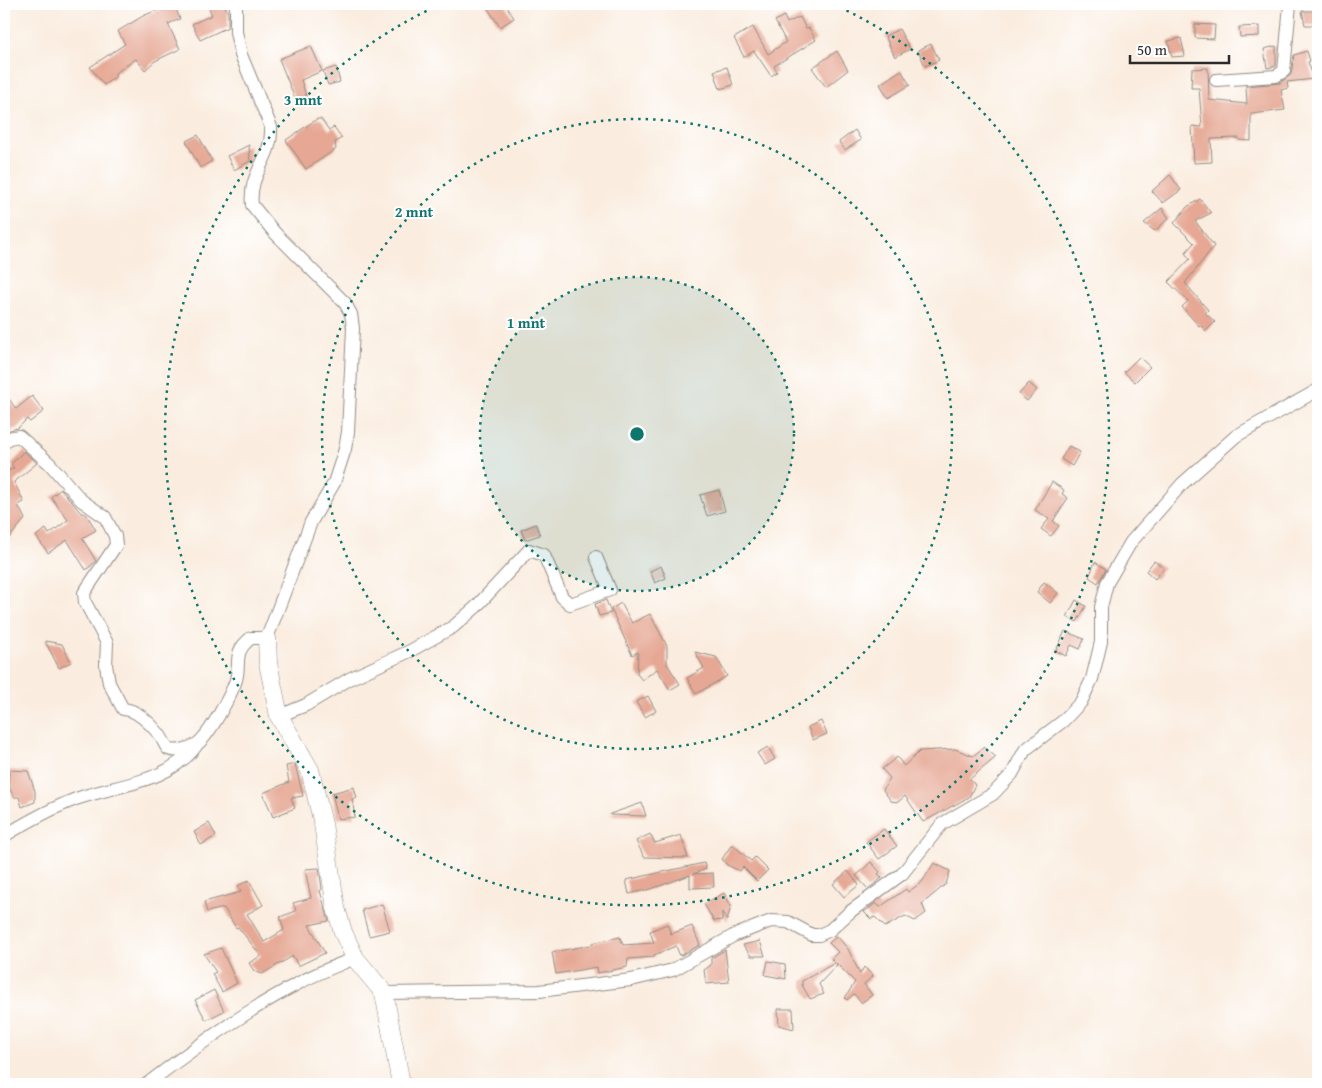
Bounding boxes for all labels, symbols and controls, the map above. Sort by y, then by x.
scale bar [1130,32,1228,64]
text: 50 m [1137,39,1168,60]
text: 3 mnt [284,89,323,110]
text: 2 mnt [395,201,434,222]
text: 1 mnt [507,312,546,333]
centre of rings [628,425,646,443]

